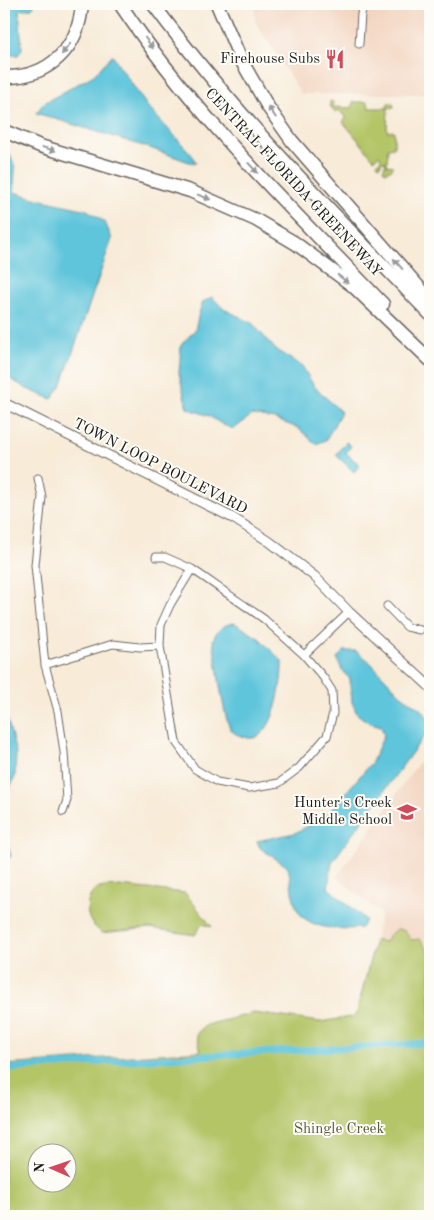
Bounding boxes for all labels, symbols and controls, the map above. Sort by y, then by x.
one-way arrow [144,36,154,50]
one-way arrow [61,42,72,55]
restaurant icon: Firehouse Subs [324,48,346,70]
place label: Firehouse Subs [220,52,320,67]
street label: CENTRAL FLORIDA GREENEWAY [202,86,384,280]
one-way arrow [267,105,277,119]
one-way arrow [42,146,57,154]
one-way arrow [247,161,259,173]
one-way arrow [197,193,212,201]
one-way arrow [393,257,404,270]
one-way arrow [337,274,350,284]
street label: TOWN LOOP BOULEVARD [71,416,249,518]
place label: Hunter's Creek Middle School [294,796,392,828]
school or university icon: Hunter's Creek Middle School [396,801,418,823]
park label: Shingle Creek [294,1122,385,1137]
north arrow [28,1142,78,1192]
text: N [33,1162,47,1173]

